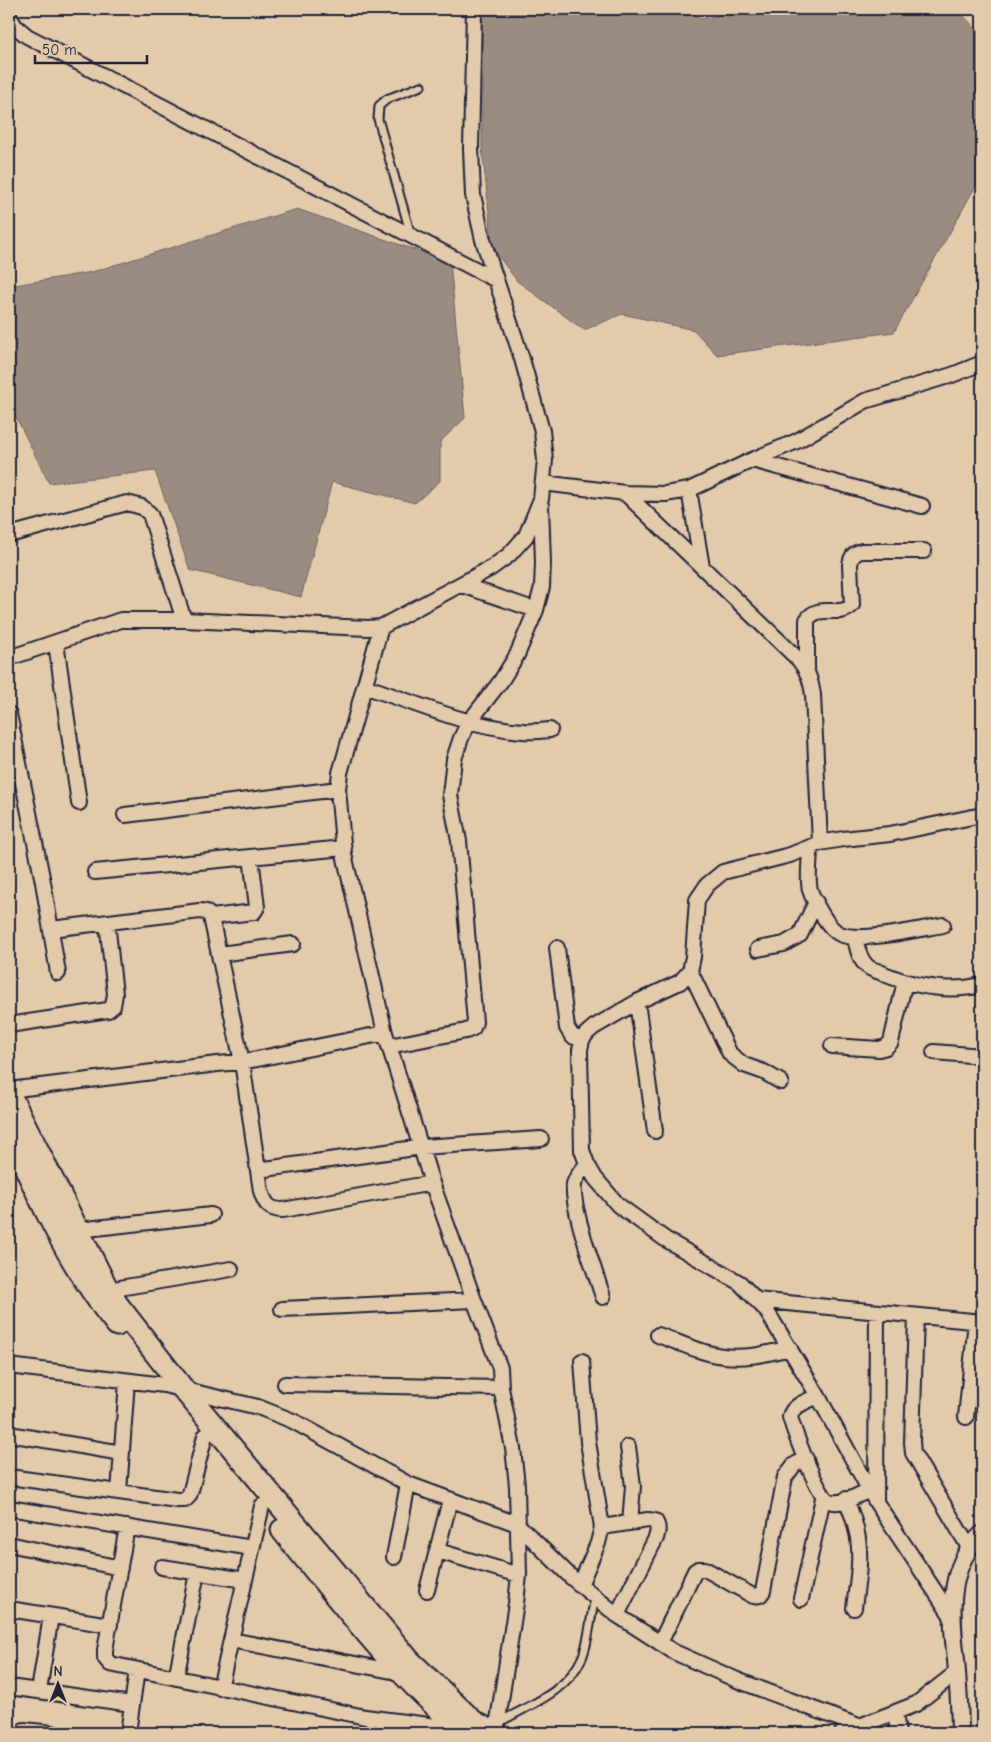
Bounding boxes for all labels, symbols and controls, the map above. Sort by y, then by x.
scale bar [35,32,148,64]
text: 50 m [42,41,77,59]
north arrow [32,1660,82,1710]
text: N [53,1663,63,1680]

